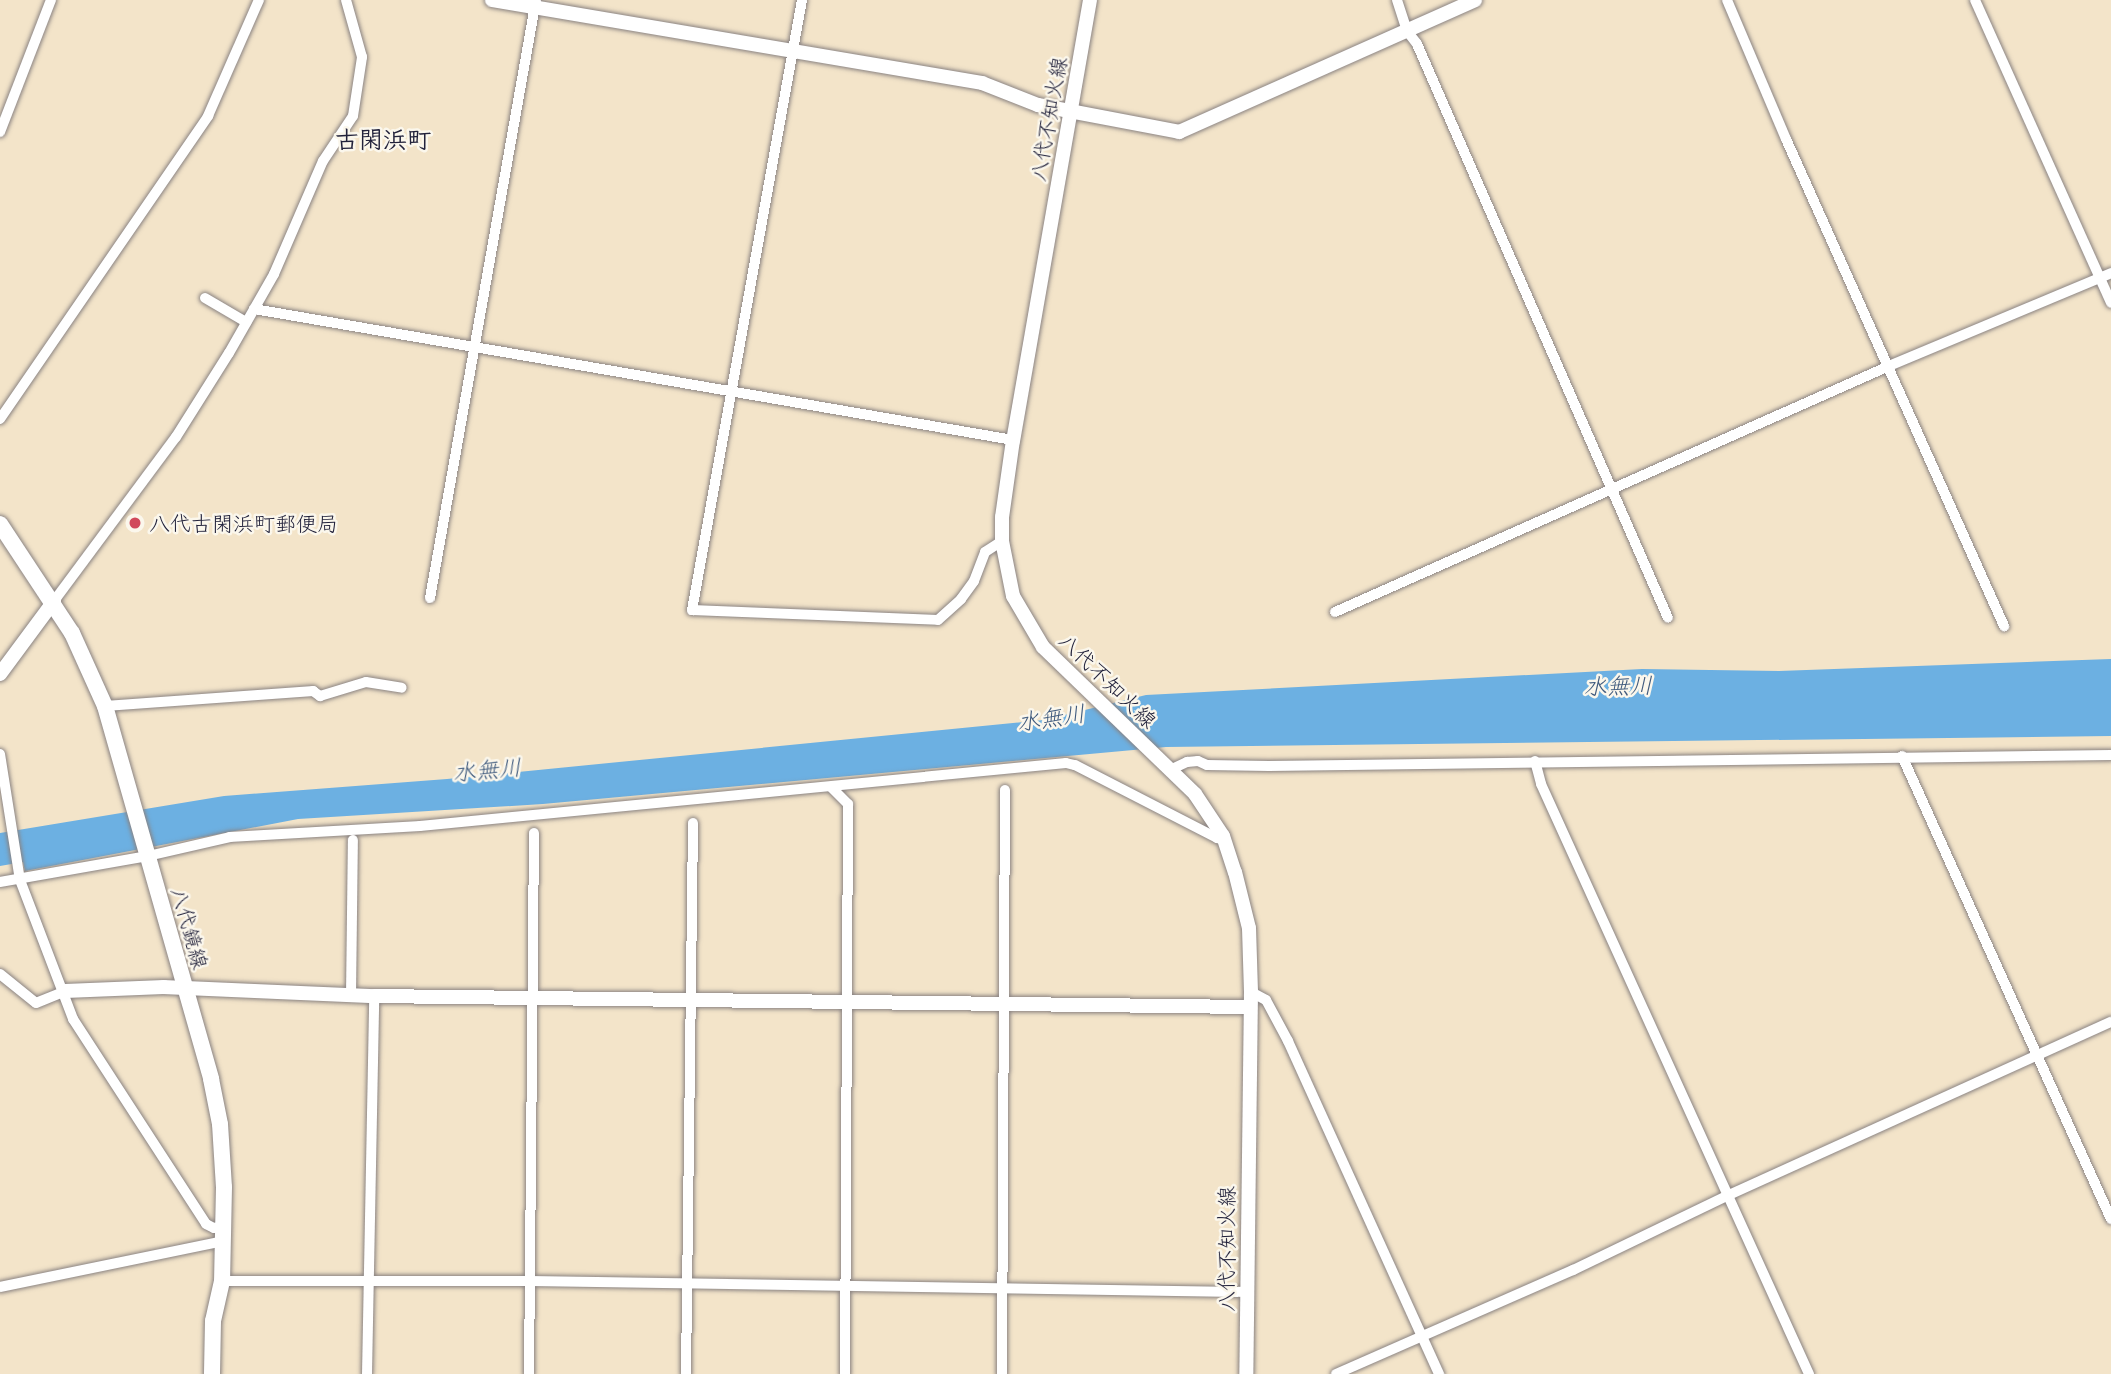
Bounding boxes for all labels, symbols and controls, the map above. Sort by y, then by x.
street label: 八代不知火線 [1025,55,1071,183]
district label: 古閑浜町 [335,125,431,153]
place label: 八代古閑浜町郵便局 [149,510,338,536]
marker: 八代古閑浜町郵便局 [127,515,143,531]
street label: 八代不知火線 [1054,627,1162,733]
water label: 水無川 [1583,671,1653,699]
water label: 水無川 [1015,699,1087,735]
water label: 水無川 [451,752,523,786]
street label: 八代鏡線 [166,884,214,972]
street label: 八代不知火線 [1213,1186,1239,1312]

